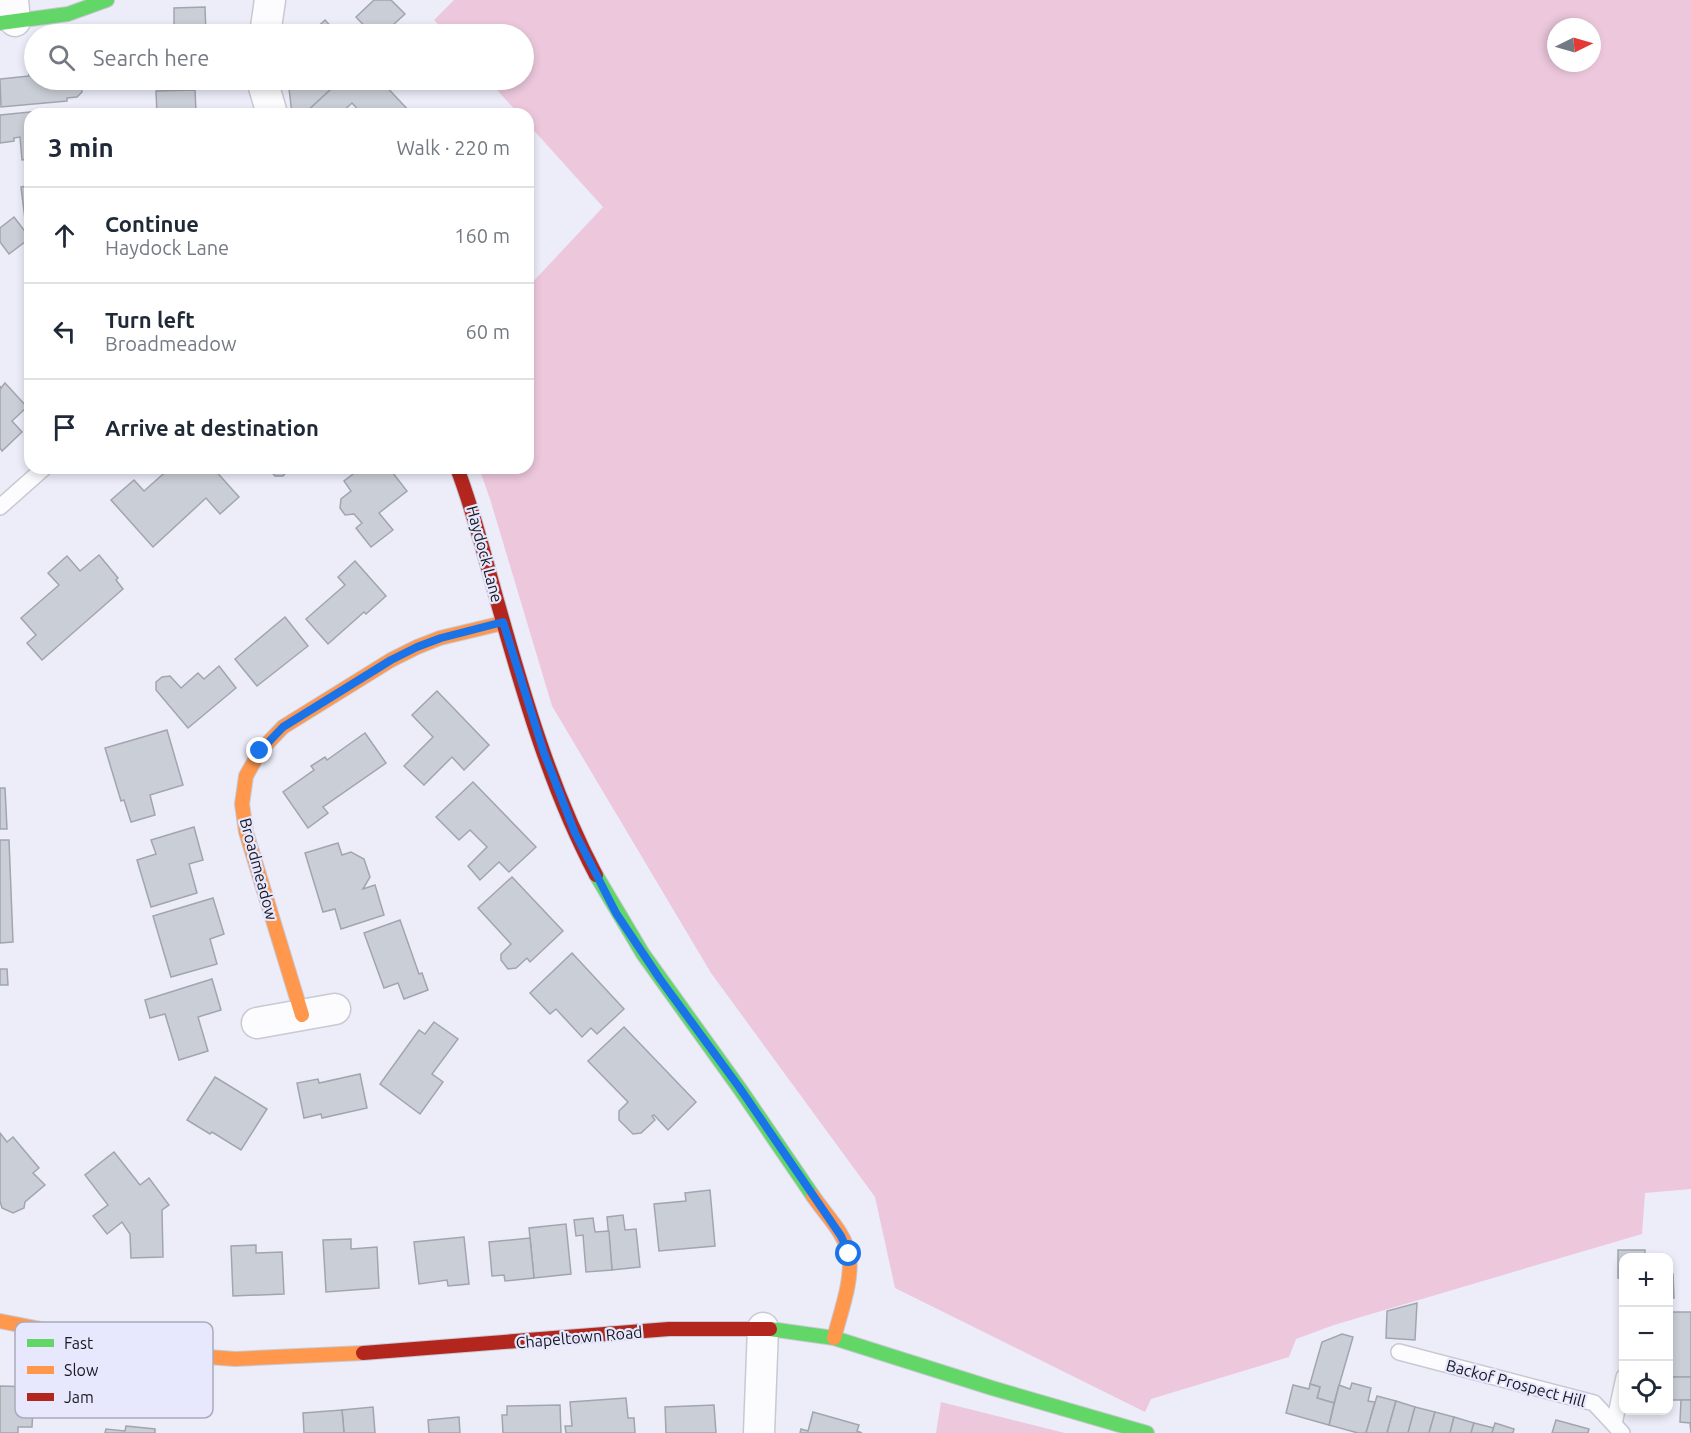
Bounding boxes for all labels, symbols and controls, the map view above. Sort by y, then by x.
north arrow [1547,18,1601,72]
search box [24,24,534,90]
icon: search [45,41,78,74]
text: Search here [93,45,209,70]
text: 3 min [48,133,114,162]
text: Walk · 220 m [397,136,510,159]
text: Continue [105,211,199,236]
icon: ahead [48,219,81,252]
text: 160 m [454,224,510,247]
text: Haydock Lane [105,236,229,259]
text: Turn left [105,307,195,332]
icon: left [48,315,81,348]
text: 60 m [466,320,510,343]
text: Broadmeadow [105,332,236,355]
icon: arrive [48,411,81,444]
text: Arrive at destination [105,415,319,440]
street label: Haydock Lane [463,504,507,604]
route end [246,737,272,763]
street label: Broadmeadow [237,816,281,923]
route start [835,1240,861,1266]
map controls [1619,1253,1673,1415]
button: + [1619,1253,1673,1307]
button: − [1619,1307,1673,1361]
legend [15,1322,213,1418]
street label: Chapeltown Road [515,1322,643,1352]
text: Fast [64,1334,94,1352]
street label: Backof Prospect Hill [1444,1356,1588,1410]
text: Slow [64,1361,99,1379]
button: locate [1619,1361,1673,1415]
text: Jam [64,1388,94,1406]

